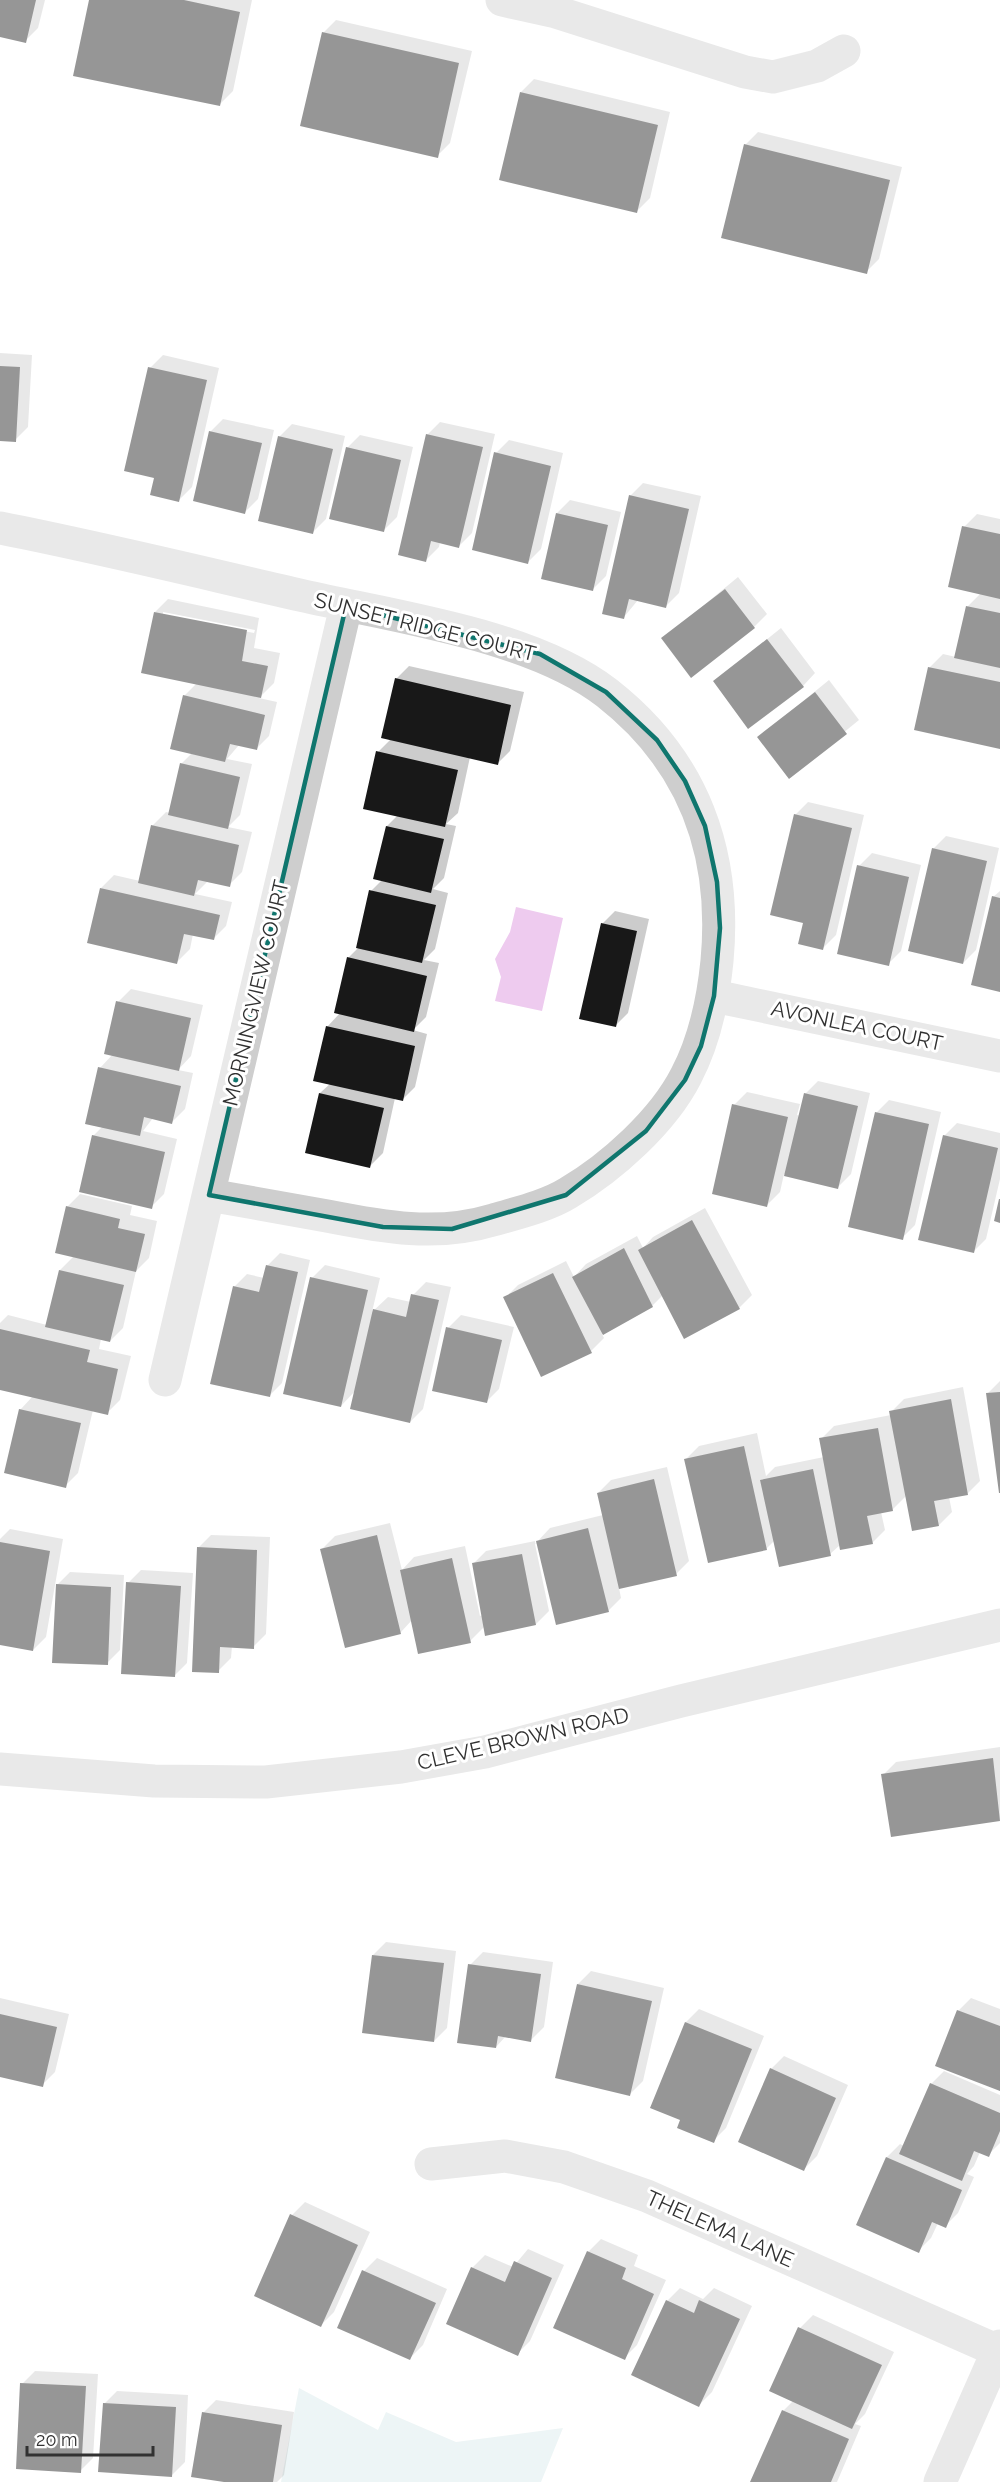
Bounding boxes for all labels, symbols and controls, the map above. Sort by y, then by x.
street label: SUNSET RIDGE COURT [312,587,539,666]
street label: MORNINGVIEW COURT [217,877,294,1108]
street label: AVONLEA COURT [769,995,945,1056]
street label: CLEVE BROWN ROAD [415,1702,631,1775]
street label: THELEMA LANE [643,2185,798,2272]
scale bar [27,2419,153,2457]
text: 20 m [36,2429,78,2450]

